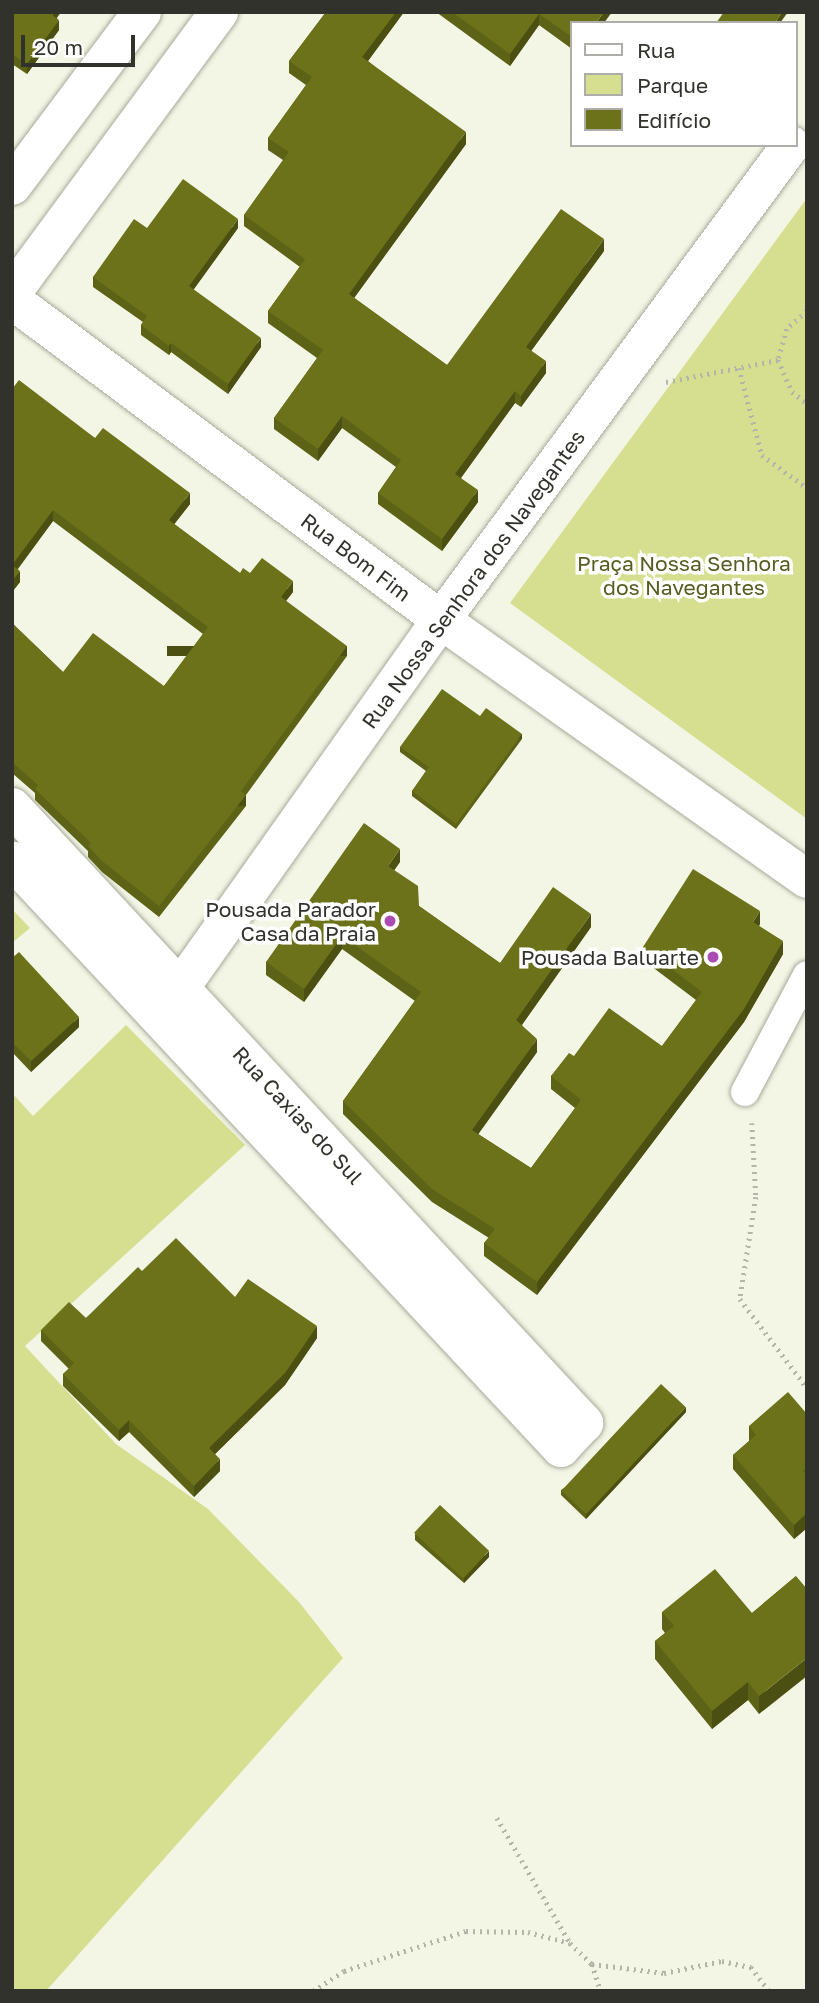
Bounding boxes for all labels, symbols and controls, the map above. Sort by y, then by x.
scale bar [24,21,138,65]
legend [570,21,798,147]
text: 20 m [34,34,83,60]
text: Rua [637,37,675,63]
text: Parque [637,72,708,98]
text: Edifício [637,107,711,133]
street label: Rua Nossa Senhora dos Navegantes [356,425,590,733]
street label: Rua Bom Fim [296,508,416,606]
park label: Praça Nossa Senhora dos Navegantes [577,550,791,600]
place label: Pousada Parador Casa da Praia [205,896,376,946]
marker: Pousada Parador Casa da Praia [382,913,398,929]
place label: Pousada Baluarte [521,944,699,970]
marker: Pousada Baluarte [705,949,721,965]
street label: Rua Caxias do Sul [228,1041,368,1189]

